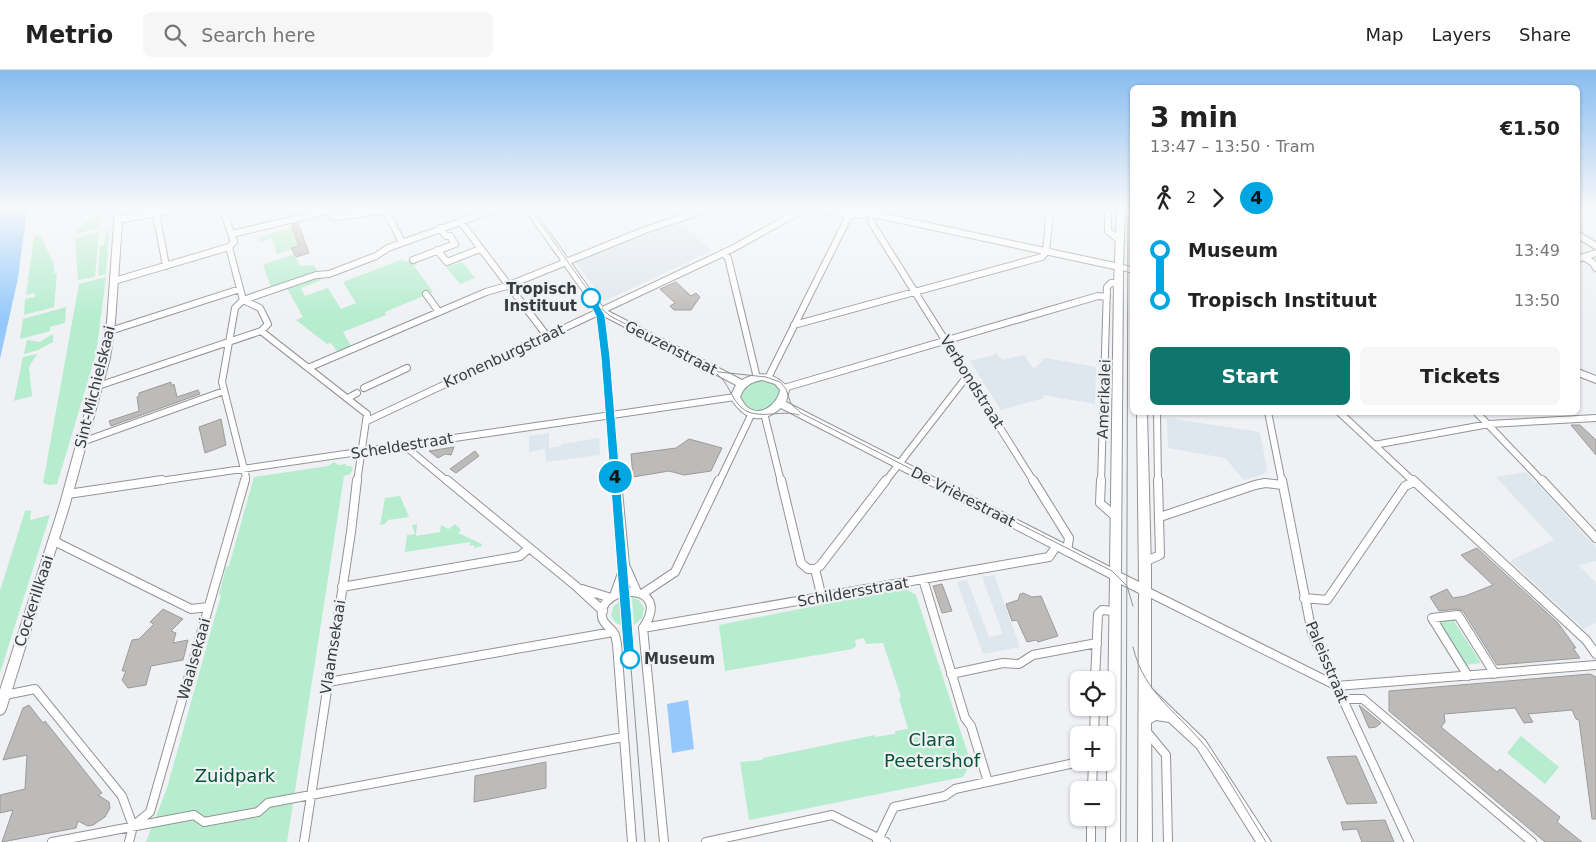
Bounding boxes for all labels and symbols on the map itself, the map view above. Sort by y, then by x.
place label: Tropisch Instituut [504,280,577,315]
marker: Tropisch Instituut [581,288,601,308]
street label: Geuzenstraat [622,317,720,379]
street label: Kronenburgstraat [441,320,568,392]
street label: Sint-Michielskaai [71,324,119,450]
street label: Verbondstraat [936,332,1008,432]
street label: Amerikalei [1094,359,1114,439]
street label: Scheldestraat [349,429,455,463]
line badge: 4 [599,461,631,493]
street label: De Vrièrestraat [908,463,1018,531]
street label: Cockerillkaai [11,553,57,649]
street label: Schildersstraat [796,573,910,611]
street label: Vlaamsekaai [317,598,349,696]
street label: Waalsekaai [174,616,214,702]
street label: Paleisstraat [1302,618,1352,706]
marker: Museum [620,649,640,669]
place label: Museum [644,650,715,668]
park label: Clara Peetershof [884,729,981,771]
park label: Zuidpark [195,765,276,786]

